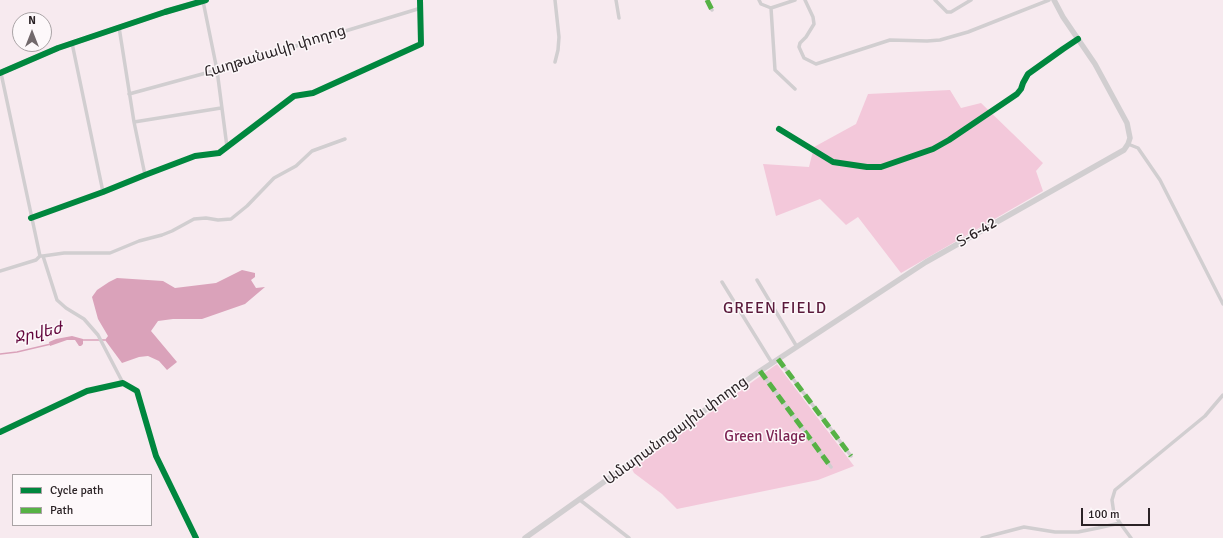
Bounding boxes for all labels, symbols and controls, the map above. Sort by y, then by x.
north arrow [12,12,52,52]
text: N [28,14,36,27]
street label: Հաղթանակի փողոց [202,22,348,82]
street label: Տ-6-42 [954,214,1000,252]
district label: GREEN FIELD [723,299,827,319]
water label: Ջրվեժ [12,319,64,349]
street label: Ամարանոցային փողոց [601,373,751,489]
park label: Green Vilage [724,428,806,446]
legend [12,474,152,526]
text: Cycle path [50,483,103,498]
scale bar [1083,500,1152,526]
text: Path [50,503,73,518]
text: 100 m [1088,507,1120,522]

